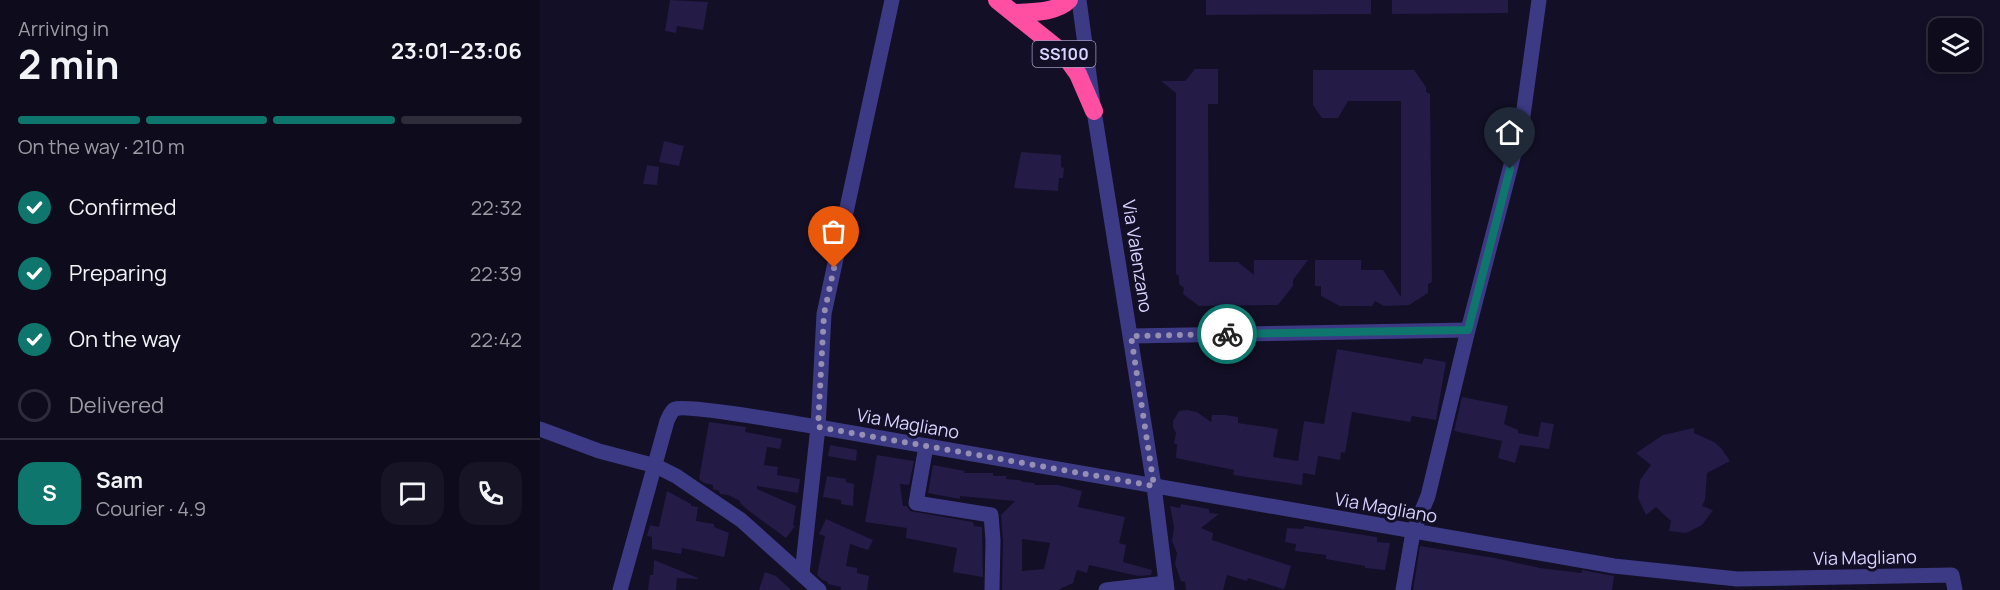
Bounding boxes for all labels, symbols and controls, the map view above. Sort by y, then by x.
text: Arriving in [18,15,109,42]
map controls [1928,18,1982,72]
button: layers [1928,18,1982,72]
text: 23:01–23:06 [391,36,522,66]
text: 2 min [18,37,119,91]
road number: SS100 [1032,41,1096,67]
pin [1484,107,1535,169]
icon: home [1493,116,1526,149]
text: On the way · 210 m [18,133,185,160]
icon: check [18,191,51,224]
text: Confirmed [69,192,177,222]
text: 22:32 [471,194,522,221]
street label: Via Valenzano [1117,198,1159,314]
pin [808,206,859,268]
icon: bag [817,215,850,248]
icon: check [18,257,51,290]
text: Preparing [69,258,167,288]
text: 22:39 [470,260,522,287]
courier [1197,304,1257,364]
icon: bike [1211,318,1244,351]
icon: check [18,323,51,356]
text: On the way [69,324,181,354]
text: 22:42 [470,326,522,353]
text: Delivered [69,390,164,420]
street label: Via Magliano [855,402,961,444]
button: chat [381,462,444,525]
button: phone [459,462,522,525]
text: Sam [96,465,143,495]
text: S [42,478,57,508]
street label: Via Magliano [1333,486,1439,528]
text: Courier · 4.9 [96,495,206,522]
street label: Via Magliano [1813,544,1917,570]

